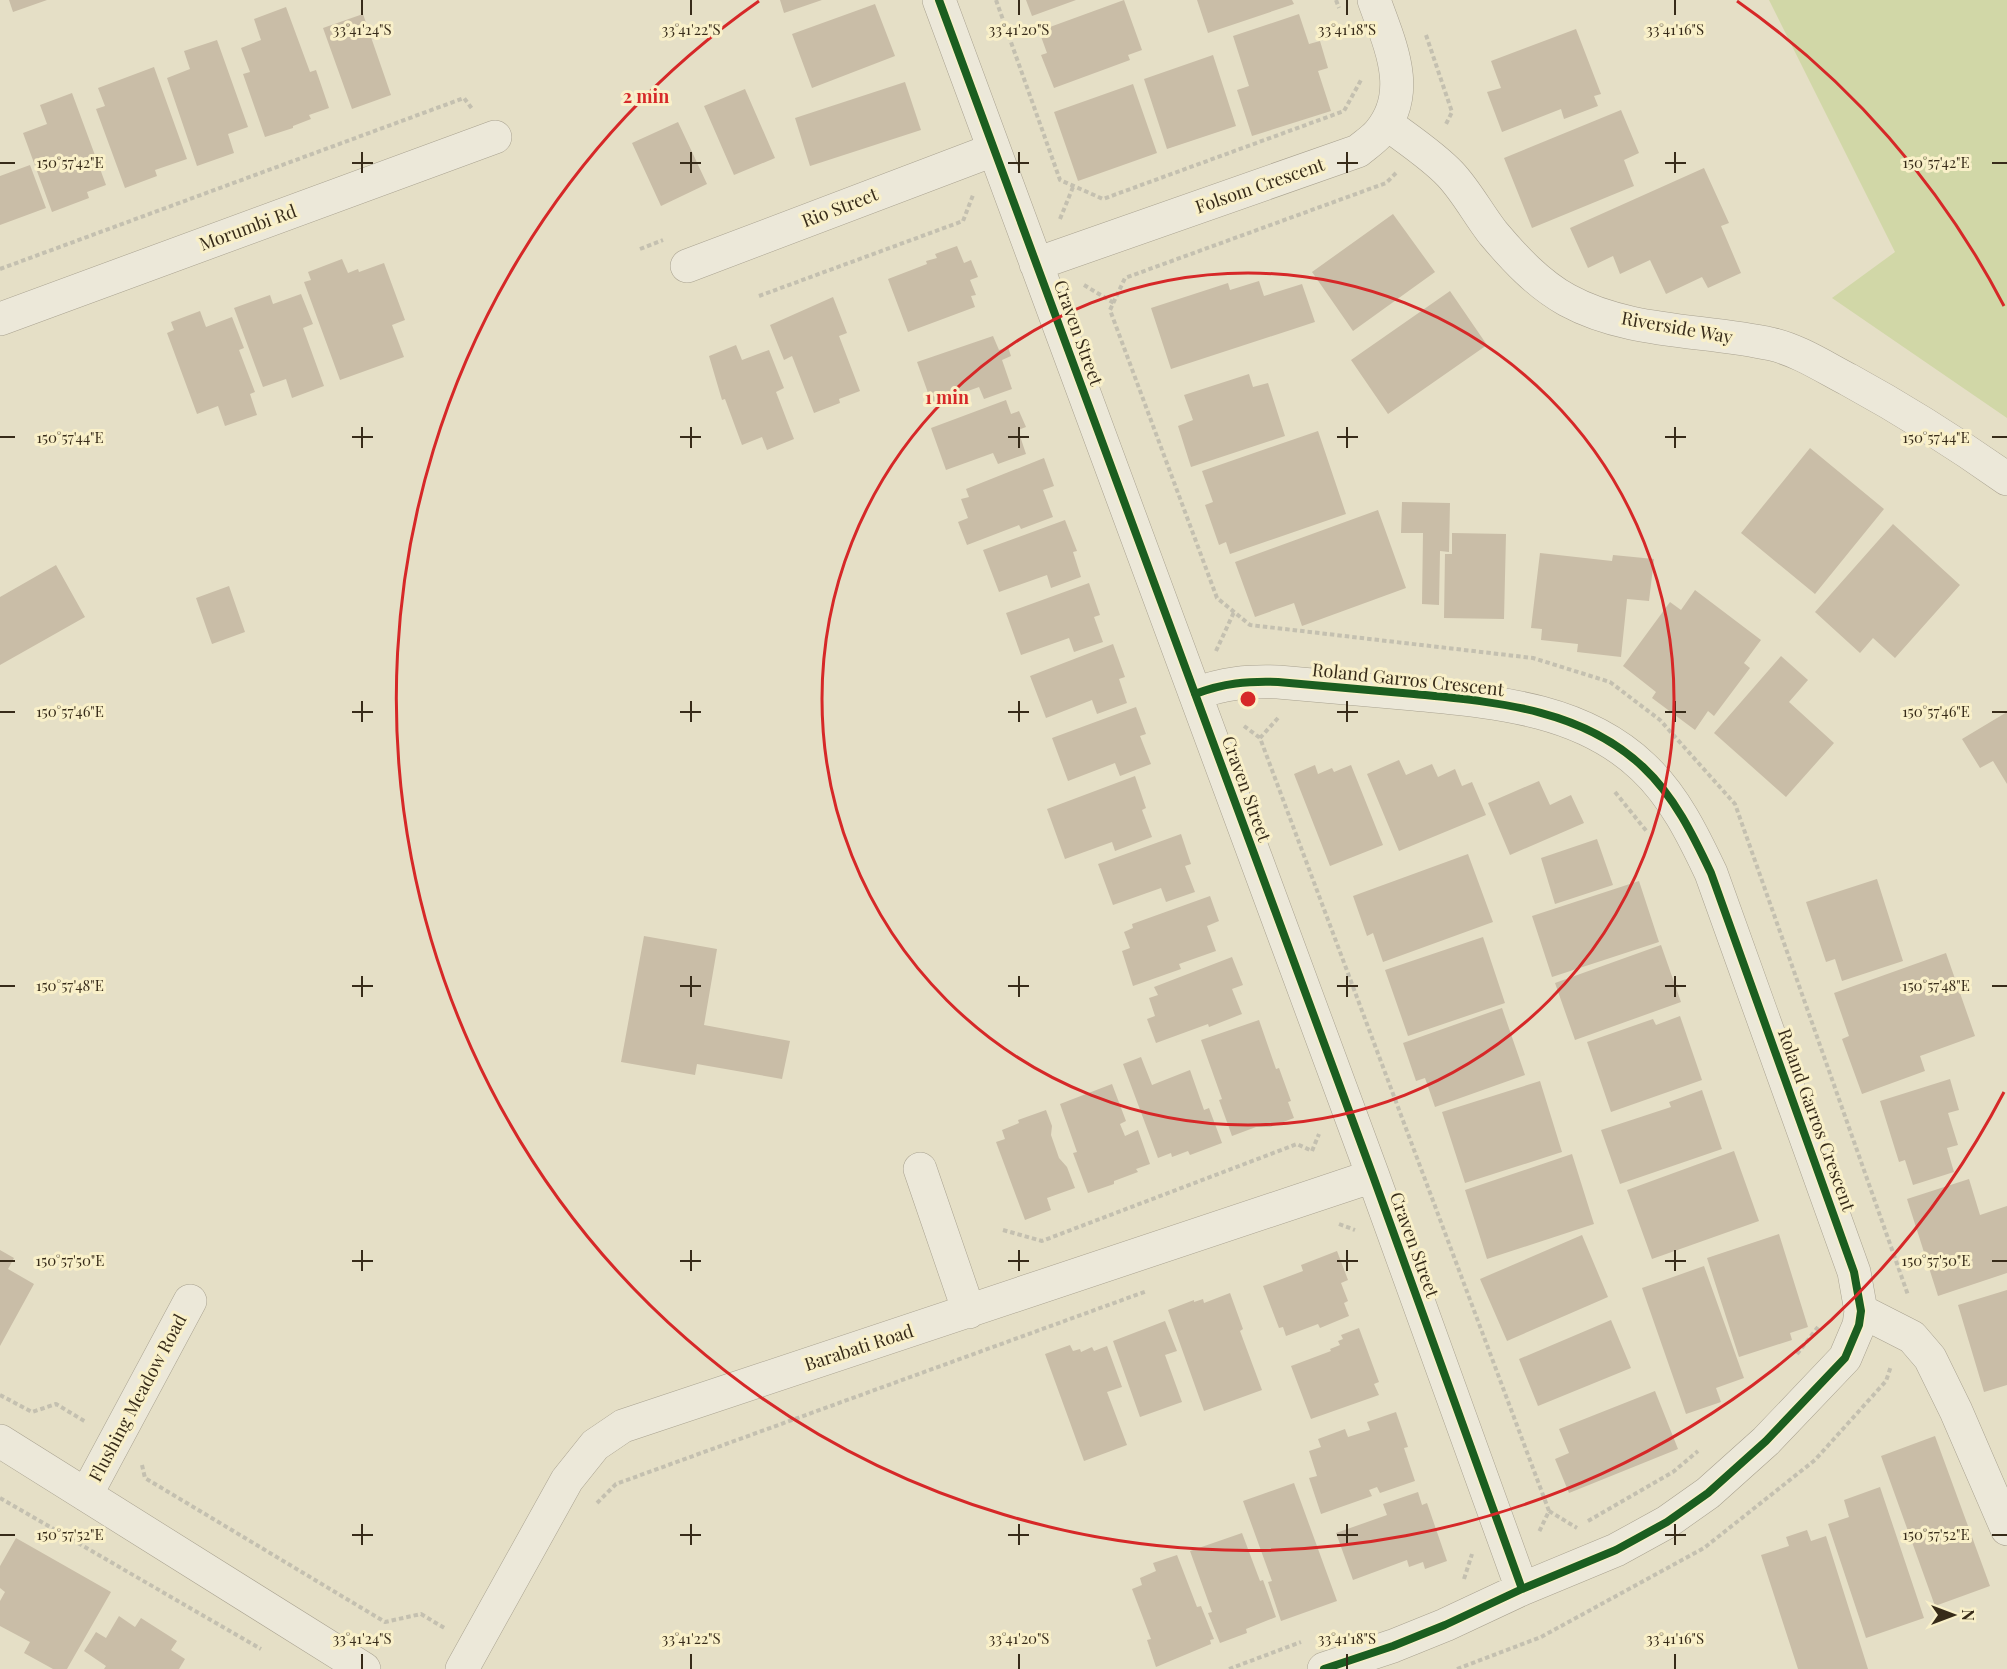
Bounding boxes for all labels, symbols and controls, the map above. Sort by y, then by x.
text: 33°41'24"S [332,19,392,39]
text: 33°41'22"S [661,19,721,39]
text: 33°41'20"S [989,19,1049,39]
text: 33°41'18"S [1318,19,1376,39]
text: 33°41'16"S [1646,19,1704,39]
text: 2 min [623,84,669,108]
text: 150°57'42"E [36,152,104,172]
street label: Folsom Crescent [1192,152,1328,218]
text: 150°57'42"E [1902,152,1970,172]
street label: Rio Street [798,181,882,233]
street label: Morumbi Rd [196,198,300,256]
street label: Craven Street [1049,277,1109,389]
street label: Riverside Way [1620,305,1735,349]
text: 1 min [925,385,969,409]
text: 150°57'44"E [36,427,104,447]
text: 150°57'44"E [1902,427,1970,447]
street label: Roland Garros Crescent [1311,657,1506,701]
centre of rings [1238,689,1258,709]
text: 150°57'46"E [36,701,104,721]
text: 150°57'46"E [1902,701,1970,721]
street label: Craven Street [1217,733,1277,845]
text: 150°57'48"E [36,975,104,995]
text: 150°57'48"E [1902,975,1970,995]
street label: Roland Garros Crescent [1773,1025,1861,1215]
street label: Craven Street [1385,1189,1445,1301]
text: 150°57'50"E [36,1250,104,1270]
text: 150°57'50"E [1902,1250,1970,1270]
street label: Flushing Meadow Road [83,1309,192,1486]
street label: Barabati Road [801,1318,917,1376]
text: 150°57'52"E [36,1524,104,1544]
text: 150°57'52"E [1902,1524,1970,1544]
north arrow [1923,1585,1983,1645]
text: N [1958,1609,1979,1621]
text: 33°41'24"S [332,1628,392,1648]
text: 33°41'22"S [661,1628,721,1648]
text: 33°41'20"S [989,1628,1049,1648]
text: 33°41'18"S [1318,1628,1376,1648]
text: 33°41'16"S [1646,1628,1704,1648]

